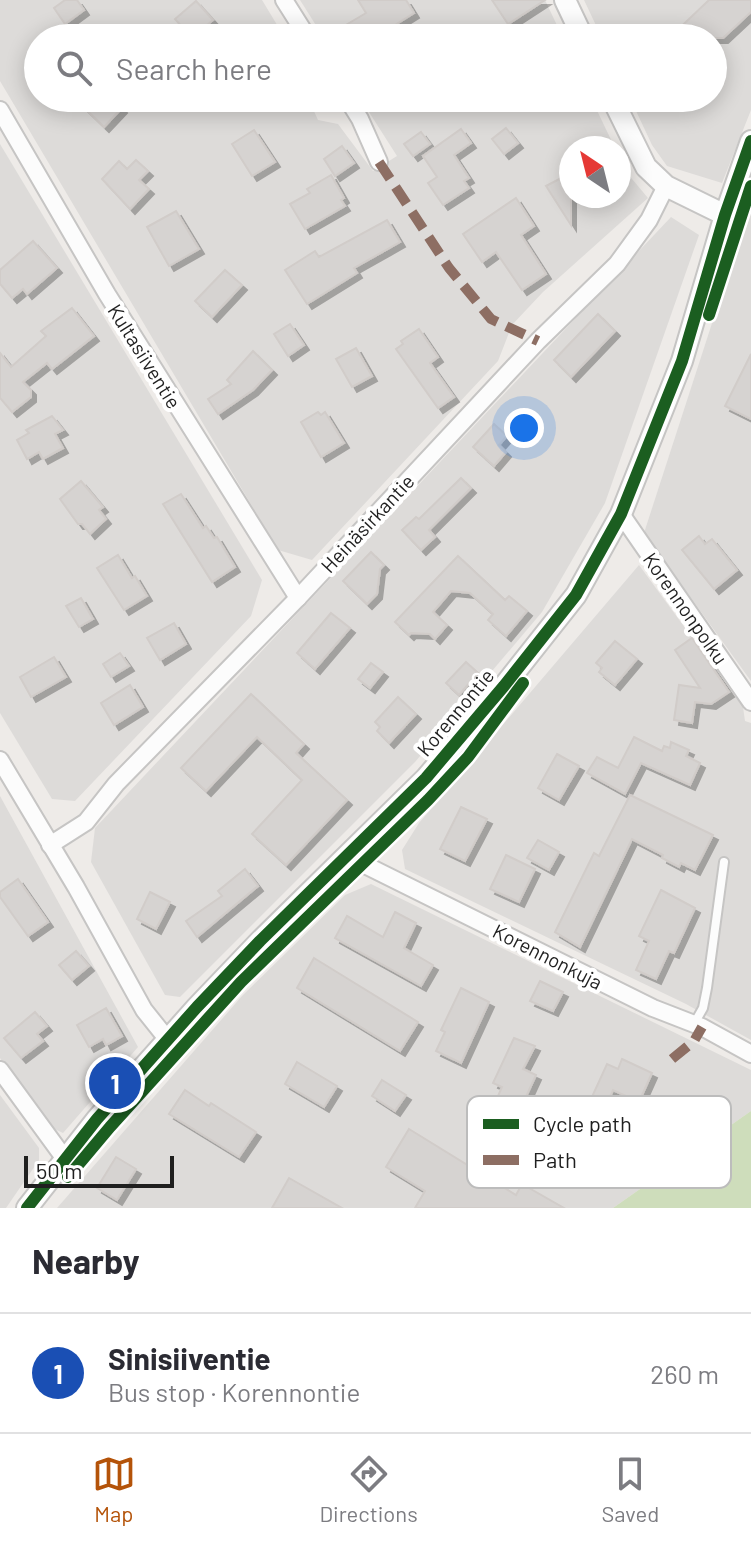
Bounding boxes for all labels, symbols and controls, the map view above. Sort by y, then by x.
search box [24,24,727,112]
icon: search [52,46,96,90]
text: Search here [116,50,272,86]
north arrow [559,136,631,208]
street label: Kultasiiventie [103,299,187,413]
your location [504,408,544,448]
street label: Heinäsirkantie [315,469,419,577]
street label: Korennonpolku [639,547,733,669]
street label: Korennontie [411,663,499,761]
street label: Korennonkuja [489,918,607,994]
pin: 1 [89,1053,141,1113]
legend [467,1096,731,1188]
text: Cycle path [533,1110,632,1136]
text: Path [533,1146,577,1172]
scale bar [24,1152,174,1188]
text: 50 m [36,1157,82,1183]
text: Nearby [32,1240,140,1281]
text: Sinisiiventie [108,1340,271,1376]
text: 1 [53,1358,63,1389]
text: 260 m [650,1358,719,1389]
text: Bus stop · Korennontie [108,1376,360,1407]
tab: Map [92,1452,136,1526]
tab: Directions [319,1452,418,1526]
tab: Saved [601,1452,659,1526]

